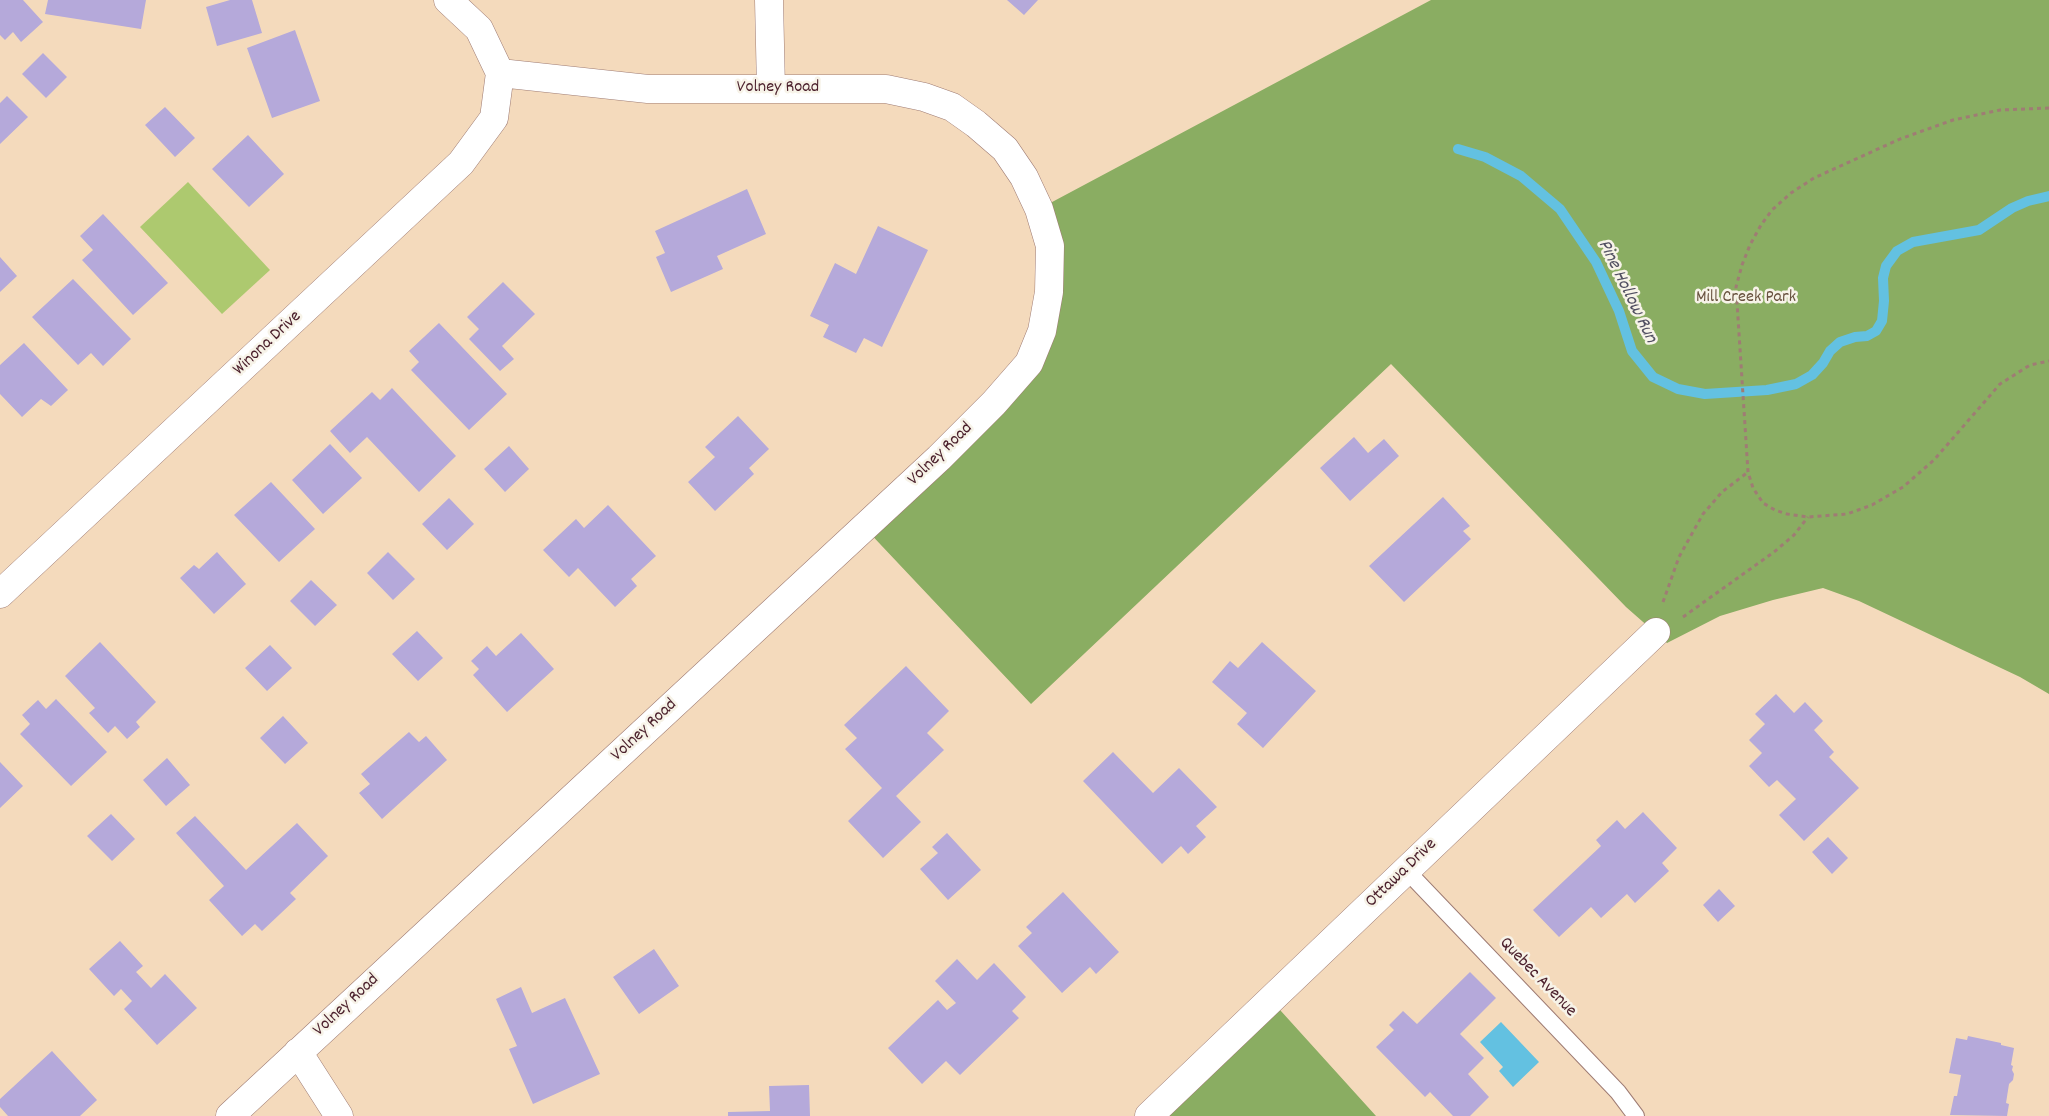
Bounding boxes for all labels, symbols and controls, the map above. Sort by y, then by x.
street label: Volney Road [737,78,819,100]
water label: Pine Hollow Run [1591,237,1661,347]
park label: Mill Creek Park [1696,288,1796,310]
street label: Winona Drive [229,307,307,381]
street label: Volney Road [904,419,978,491]
street label: Volney Road [608,695,682,767]
street label: Ottawa Drive [1362,835,1442,913]
street label: Quebec Avenue [1494,934,1580,1022]
street label: Volney Road [310,970,384,1042]

